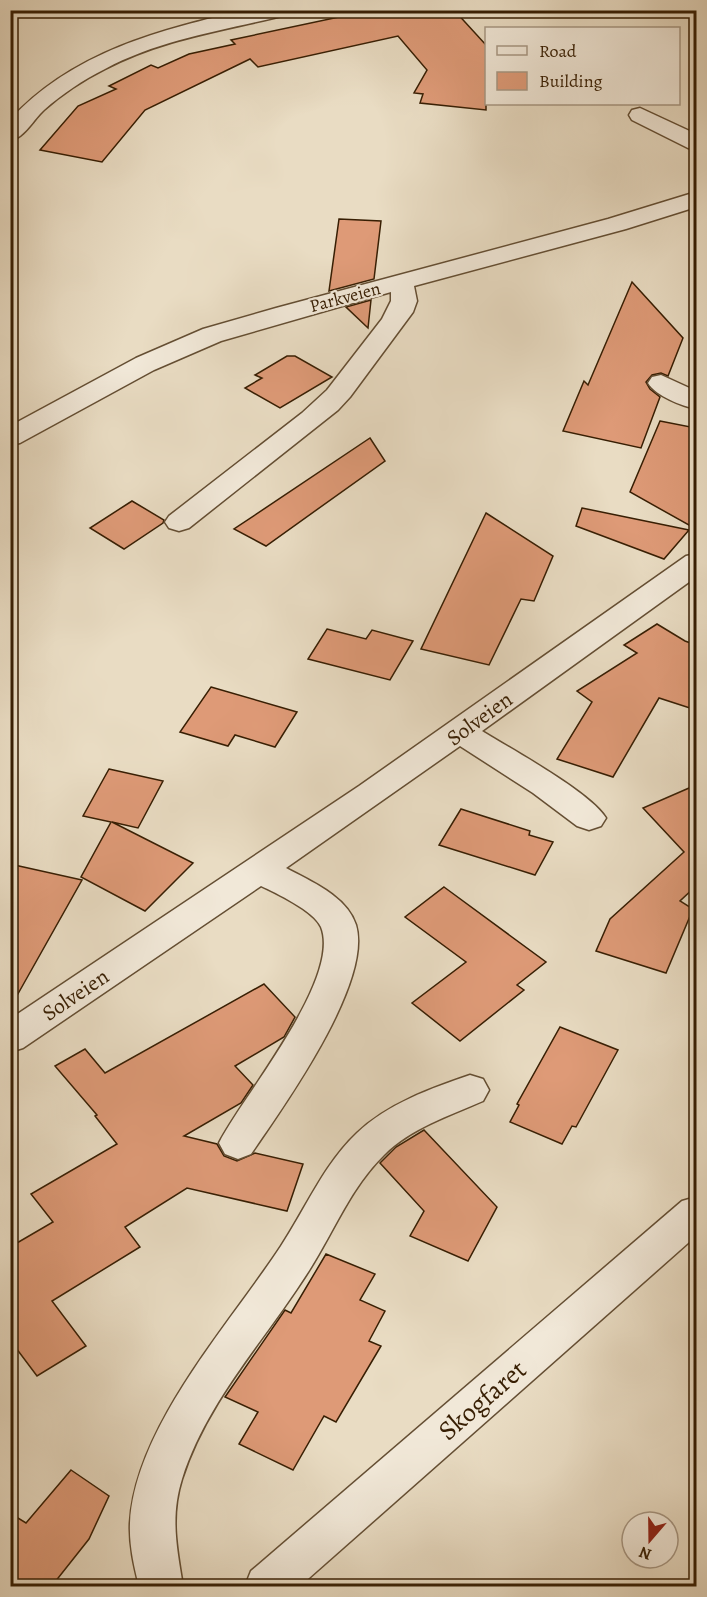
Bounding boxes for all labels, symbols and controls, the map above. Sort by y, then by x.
legend [485,27,680,105]
text: Road [539,39,577,63]
text: Building [539,69,603,93]
street label: Parkveien [307,276,383,318]
street label: Solveien [440,685,519,753]
street label: Solveien [36,961,115,1028]
street label: Skogfaret [430,1352,534,1448]
north arrow [620,1510,680,1570]
text: N [636,1541,654,1565]

